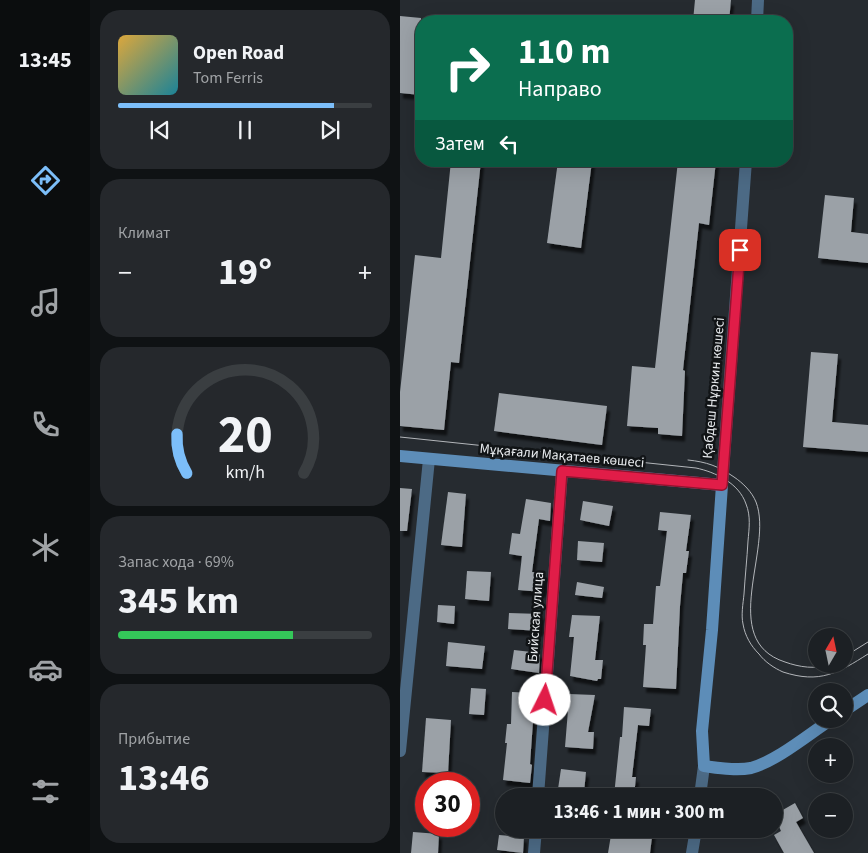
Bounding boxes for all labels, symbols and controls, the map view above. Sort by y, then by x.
text: 110 m [518,27,610,77]
icon: right [435,35,500,100]
text: Open Road [193,40,284,67]
text: 13:45 [18,44,72,76]
text: Tom Ferris [193,67,263,89]
text: Направо [518,73,602,105]
icon: previous [146,116,174,144]
icon: pause [231,116,259,144]
icon: next [316,116,344,144]
icon: left [495,130,523,158]
text: Затем [435,131,485,158]
icon: directions [28,163,63,198]
text: Климат [118,222,170,244]
pin [719,229,761,271]
icon: arrive [726,236,754,264]
text: 19° [218,245,272,299]
text: − [118,253,132,293]
text: + [358,253,372,293]
icon: music [28,285,63,320]
street label: Қабдеш Нұркин көшесі [698,317,730,459]
text: 20 [218,399,272,473]
icon: phone [28,407,63,442]
street label: Мұқағали Мақатаев көшесі [479,439,645,473]
text: km/h [225,460,265,485]
icon: climate [28,530,63,565]
text: Запас хода · 69% [118,551,234,573]
street label: Бийская улица [523,571,549,663]
text: 345 km [118,574,239,628]
north arrow [808,628,852,672]
map controls [808,628,853,838]
icon: car [28,652,63,687]
position arrow [518,673,570,725]
button: search [808,683,853,728]
text: Прибытие [118,728,190,750]
button: + [808,738,853,783]
text: 13:46 [118,751,210,805]
speed limit sign: 30 [415,772,480,837]
icon: filters [28,774,63,809]
button: − [808,793,853,838]
text: 13:46 · 1 мин · 300 m [553,799,725,826]

